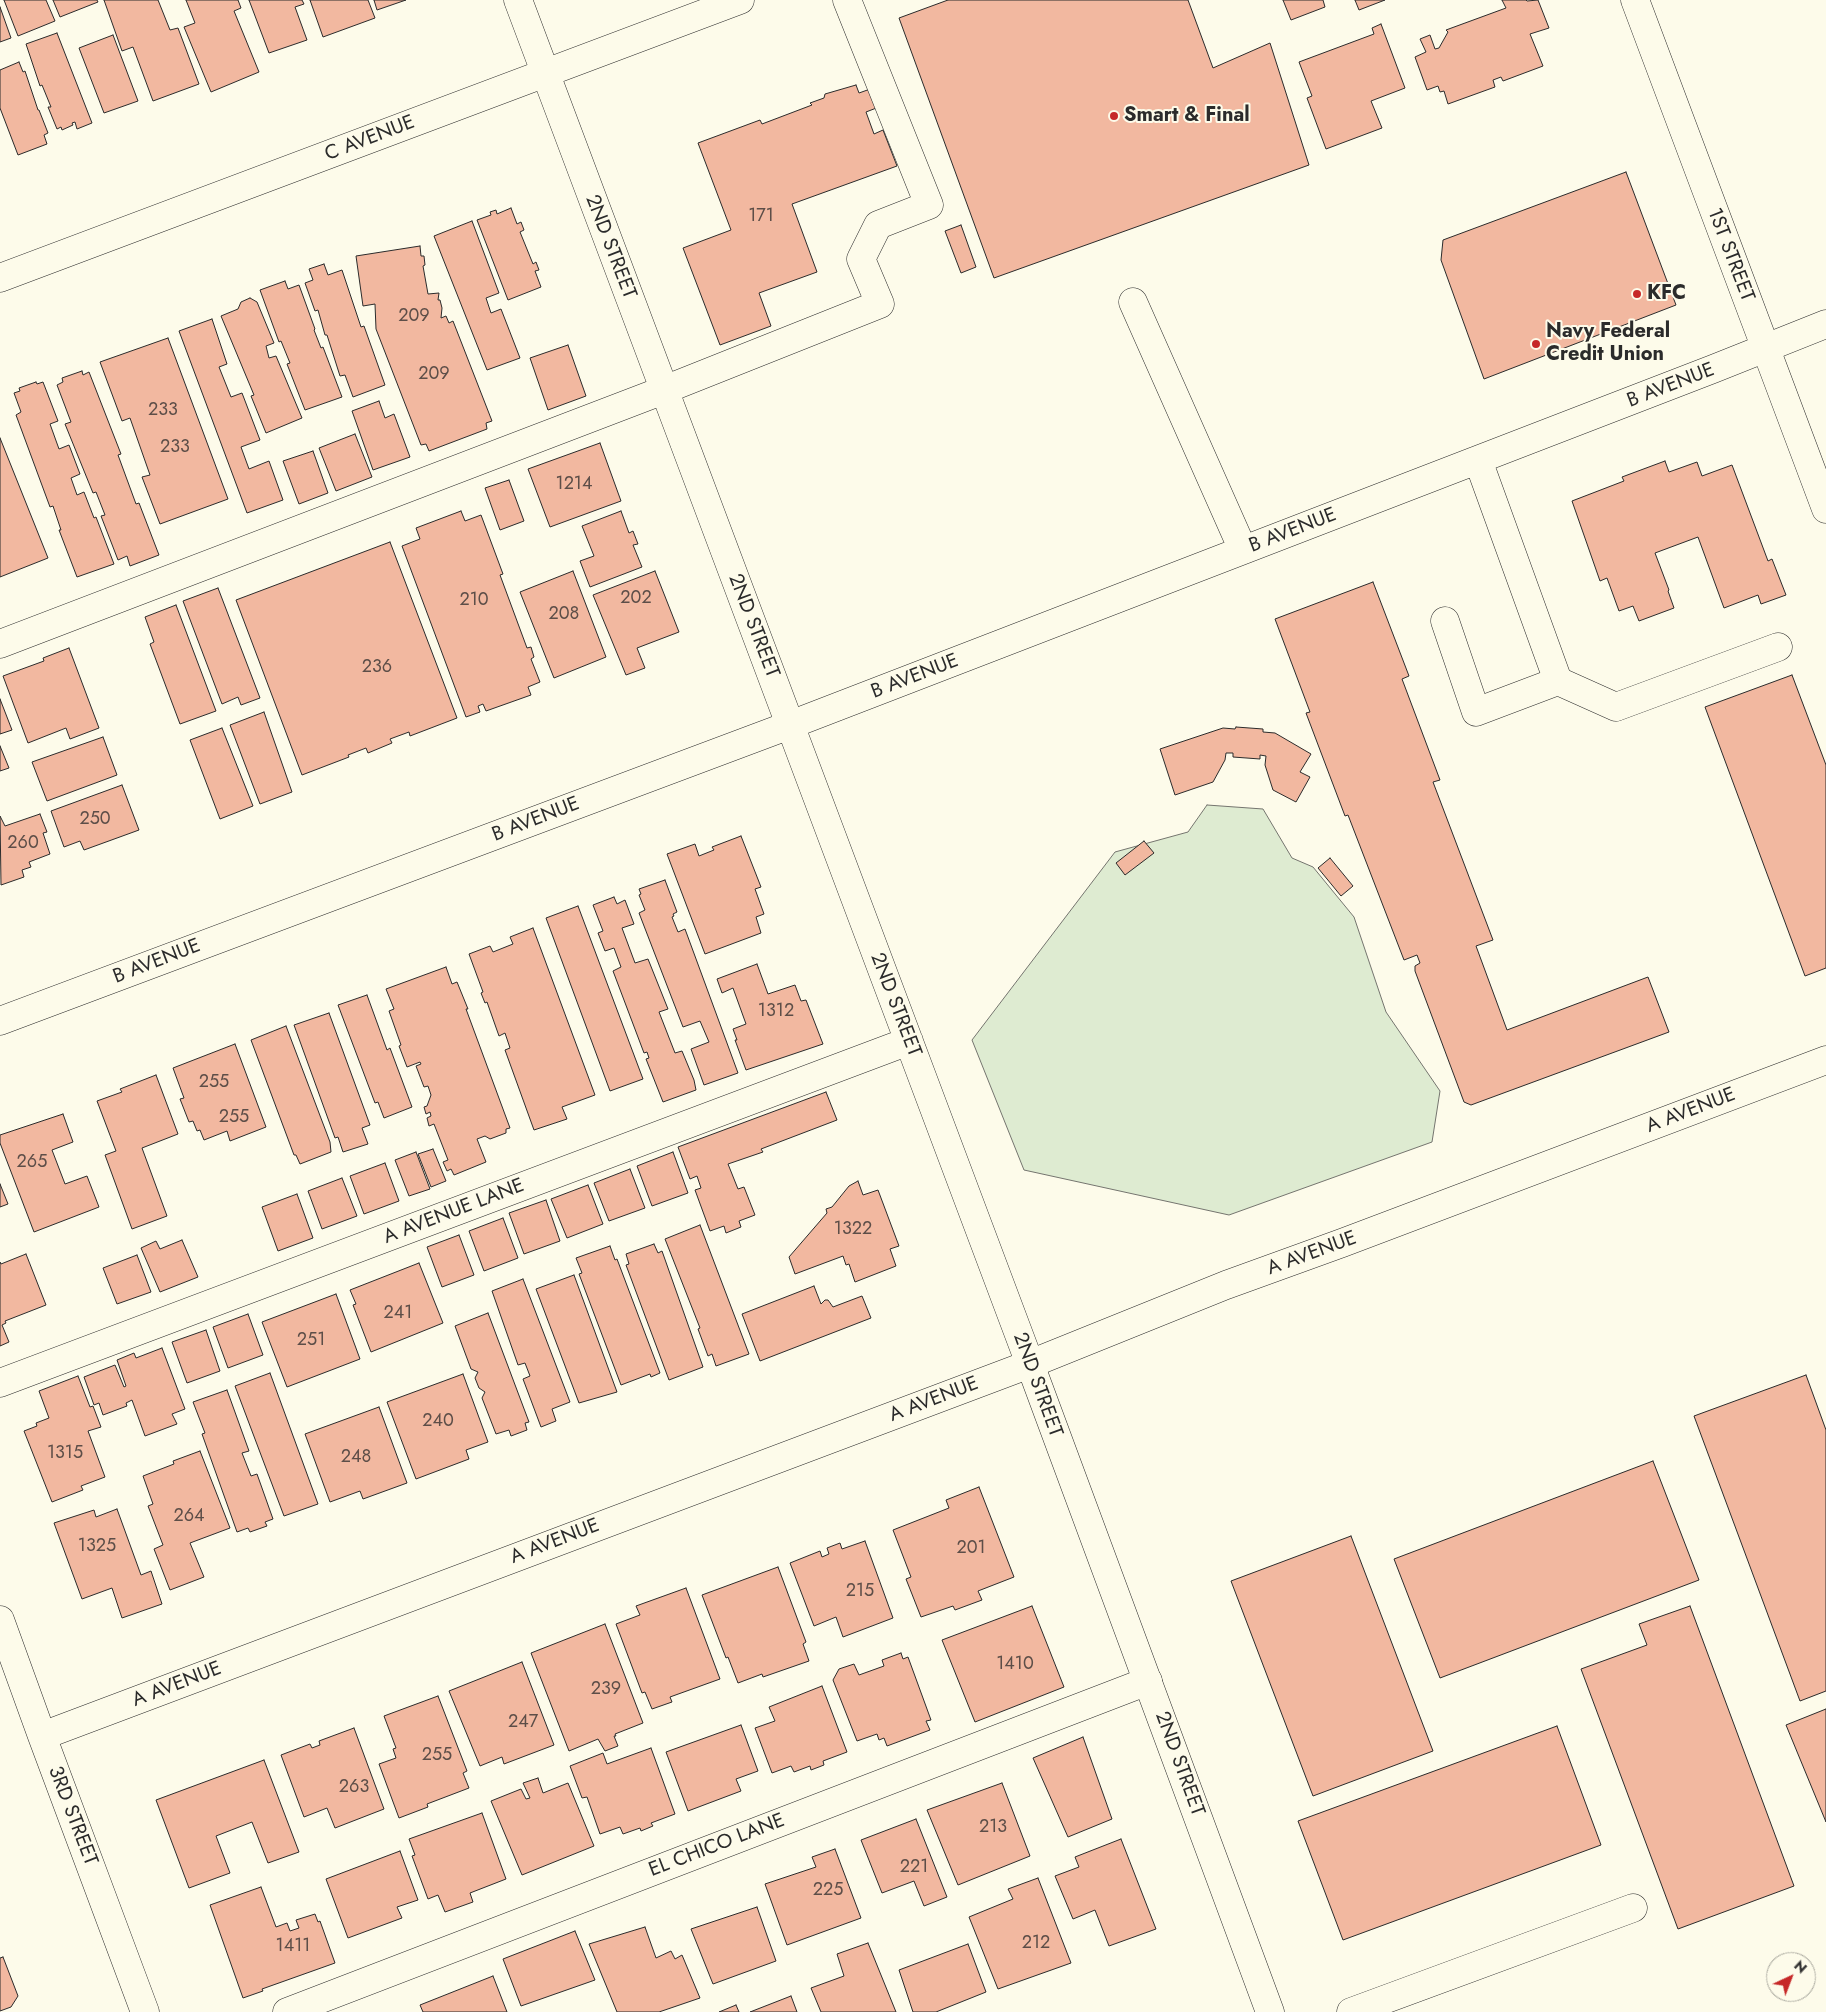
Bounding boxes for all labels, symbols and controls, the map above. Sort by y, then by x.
place label: Smart & Final [1124,104,1250,128]
marker: Smart & Final [1108,110,1120,122]
street label: C AVENUE [322,111,418,167]
street label: 2ND STREET [579,192,641,302]
street label: 1ST STREET [1701,205,1759,305]
house number: 171 [748,206,774,228]
place label: KFC [1647,282,1686,306]
marker: KFC [1631,288,1643,300]
house number: 209 [398,306,430,328]
place label: Navy Federal Credit Union [1546,320,1670,367]
marker: Navy Federal Credit Union [1530,338,1542,350]
street label: B AVENUE [1624,358,1718,414]
house number: 209 [418,364,450,386]
house number: 233 [148,400,178,422]
house number: 233 [160,437,190,459]
house number: 1214 [556,474,592,496]
street label: B AVENUE [1246,503,1340,559]
street label: 2ND STREET [722,571,784,681]
house number: 202 [620,588,652,610]
house number: 210 [459,590,489,612]
house number: 208 [549,604,579,626]
street label: B AVENUE [868,649,962,705]
house number: 236 [362,657,392,679]
street label: B AVENUE [489,792,583,848]
house number: 250 [79,809,111,831]
house number: 260 [7,833,39,855]
street label: B AVENUE [110,934,204,990]
street label: 2ND STREET [864,950,926,1060]
house number: 1312 [758,1001,794,1023]
house number: 255 [199,1072,229,1094]
street label: A AVENUE [1643,1083,1739,1139]
house number: 255 [219,1107,249,1129]
house number: 265 [17,1152,47,1174]
street label: A AVENUE LANE [380,1174,528,1250]
house number: 1322 [834,1219,872,1241]
street label: A AVENUE [1264,1227,1360,1281]
house number: 241 [384,1303,412,1325]
house number: 251 [297,1330,325,1352]
street label: 2ND STREET [1007,1330,1067,1440]
street label: A AVENUE [886,1372,982,1428]
house number: 240 [422,1411,454,1433]
house number: 1315 [47,1443,83,1465]
house number: 248 [341,1447,371,1469]
house number: 264 [173,1506,205,1528]
street label: A AVENUE [507,1514,603,1570]
house number: 1325 [78,1536,116,1558]
house number: 201 [956,1538,986,1560]
house number: 215 [846,1581,874,1603]
house number: 1410 [996,1654,1034,1676]
street label: A AVENUE [129,1657,225,1713]
house number: 239 [591,1679,621,1701]
street label: 2ND STREET [1149,1709,1209,1819]
house number: 247 [508,1712,538,1734]
house number: 255 [422,1745,452,1767]
street label: 3RD STREET [42,1763,102,1869]
house number: 263 [339,1777,369,1799]
street label: EL CHICO LANE [646,1809,788,1883]
house number: 213 [979,1817,1007,1839]
house number: 221 [900,1857,928,1879]
house number: 225 [813,1880,843,1902]
house number: 212 [1022,1933,1050,1955]
house number: 1411 [276,1936,310,1958]
north arrow [1766,1952,1816,2002]
text: N [1790,1956,1811,1978]

